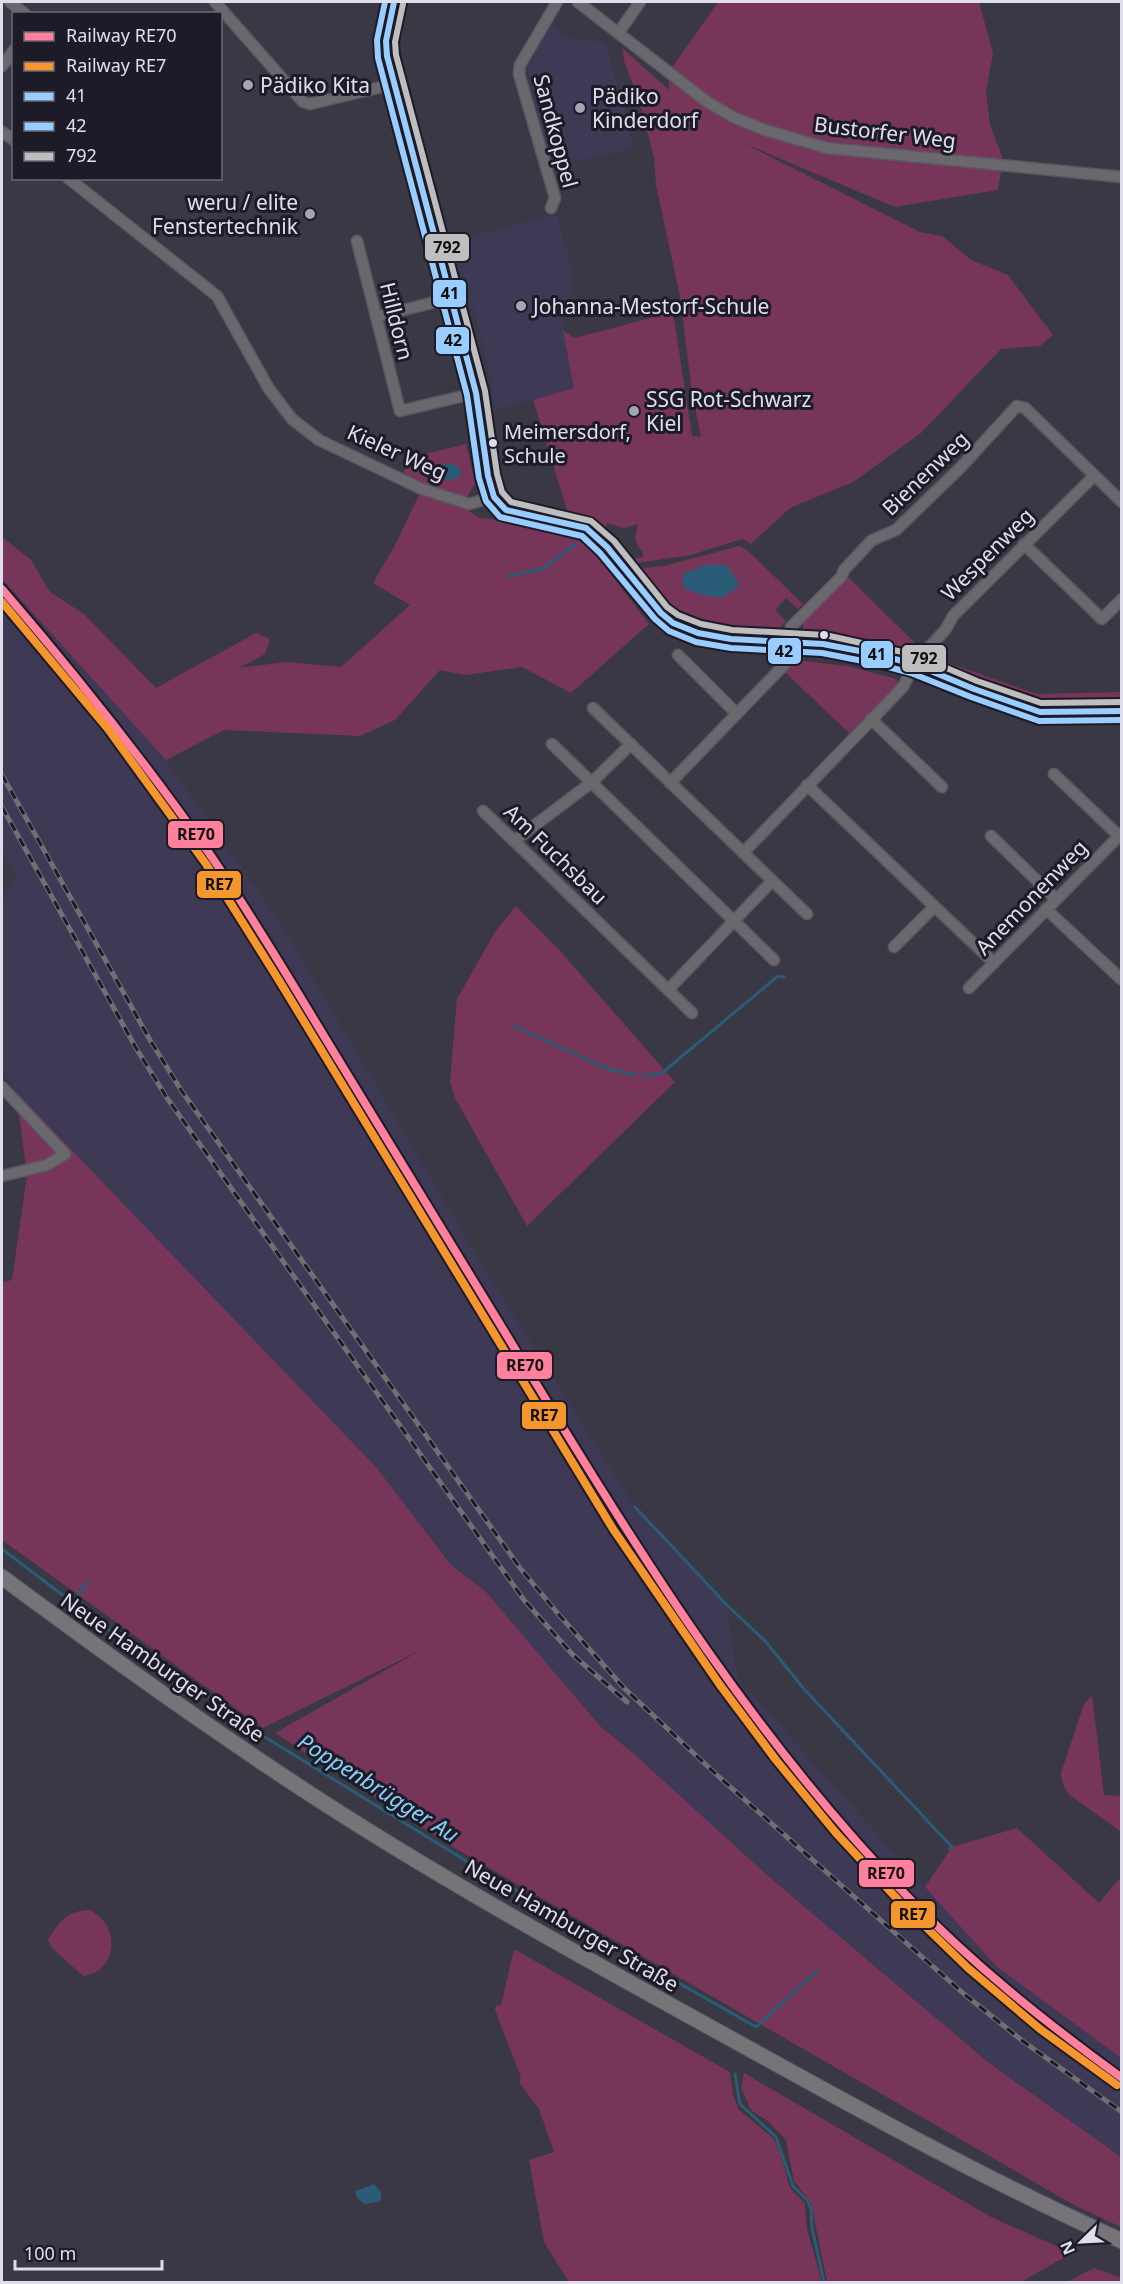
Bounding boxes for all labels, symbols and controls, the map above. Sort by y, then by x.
legend [12,12,222,180]
text: Railway RE70 [66,23,176,47]
text: Railway RE7 [66,53,166,77]
place label: Pädiko Kita [260,71,370,99]
street label: Sandkoppel [527,71,585,191]
marker: Pädiko Kita [241,78,255,92]
place label: Pädiko Kinderdorf [592,82,700,134]
text: 41 [66,83,87,107]
marker: Pädiko Kinderdorf [573,101,587,115]
street label: Bustorfer Weg [812,109,958,155]
text: 42 [66,113,87,137]
text: 792 [66,143,97,167]
place label: weru / elite Fenstertechnik [152,188,299,240]
marker: weru / elite Fenstertechnik [303,207,317,221]
line badge: 792 [424,233,470,262]
text: 792 [433,236,461,258]
street label: Hilldorn [374,279,420,363]
line badge: 41 [432,279,467,308]
text: 41 [441,282,459,304]
place label: Johanna-Mestorf-Schule [531,292,769,320]
marker: Johanna-Mestorf-Schule [514,299,528,313]
line badge: 42 [435,326,470,355]
text: 42 [444,329,462,351]
place label: SSG Rot-Schwarz Kiel [646,385,811,437]
marker: SSG Rot-Schwarz Kiel [627,404,641,418]
street label: Kieler Weg [343,418,451,486]
place label: Meimersdorf, Schule [504,418,631,469]
street label: Bienenweg [876,425,974,521]
marker: Meimersdorf, Schule [487,437,499,449]
street label: Wespenweg [935,502,1039,606]
unlabelled marker [818,629,830,641]
line badge: 42 [767,637,802,665]
text: 42 [775,640,793,662]
line badge: 41 [860,640,894,669]
text: 41 [868,643,886,665]
line badge: 792 [901,644,947,673]
text: 792 [910,647,938,669]
street label: Am Fuchsbau [498,798,614,910]
line badge: RE70 [167,820,224,849]
text: RE70 [177,823,215,845]
street label: Anemonenweg [969,833,1093,961]
line badge: RE7 [196,870,242,899]
text: RE7 [205,873,233,895]
line badge: RE70 [496,1351,553,1380]
text: RE70 [506,1354,544,1376]
line badge: RE7 [521,1401,567,1430]
text: RE7 [530,1404,558,1426]
street label: Neue Hamburger Straße [56,1586,270,1748]
water label: Poppenbrügger Au [293,1725,465,1849]
street label: Neue Hamburger Straße [460,1852,684,1998]
line badge: RE70 [858,1859,915,1888]
text: RE70 [867,1862,905,1884]
line badge: RE7 [890,1900,936,1929]
text: RE7 [899,1903,927,1925]
north arrow [1051,2212,1111,2272]
scale bar [15,2233,162,2271]
text: N [1055,2238,1080,2259]
text: 100 m [24,2241,76,2265]

